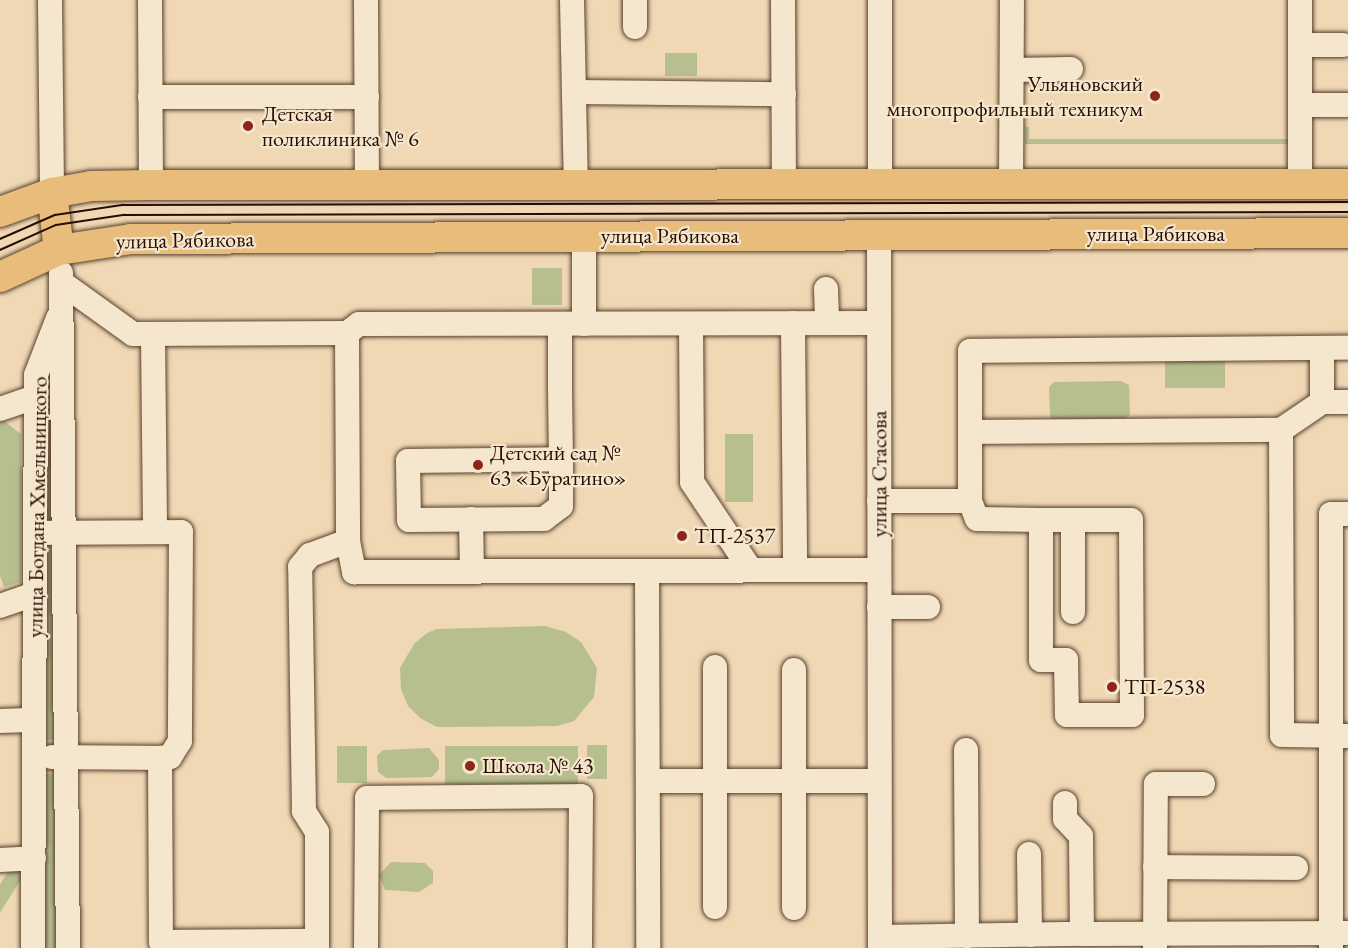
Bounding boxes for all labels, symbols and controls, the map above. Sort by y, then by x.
place label: Ульяновский многопрофильный техникум [887,70,1143,122]
marker: Ульяновский многопрофильный техникум [1148,89,1162,103]
place label: Детская поликлиника № 6 [262,100,419,152]
marker: Детская поликлиника № 6 [239,117,257,135]
street label: улица Рябикова [1087,221,1225,247]
street label: улица Рябикова [601,223,739,249]
street label: улица Рябикова [116,226,254,254]
street label: улица Богдана Хмельницкого [22,376,52,638]
street label: улица Стасова [866,411,892,537]
place label: Детский сад № 63 «Буратино» [490,439,626,490]
marker: Детский сад № 63 «Буратино» [471,458,485,472]
place label: ТП-2537 [694,523,775,549]
marker: ТП-2537 [675,529,689,543]
place label: ТП-2538 [1124,674,1205,700]
marker: ТП-2538 [1105,680,1119,694]
place label: Школа № 43 [482,753,594,779]
marker: Школа № 43 [463,759,477,773]

